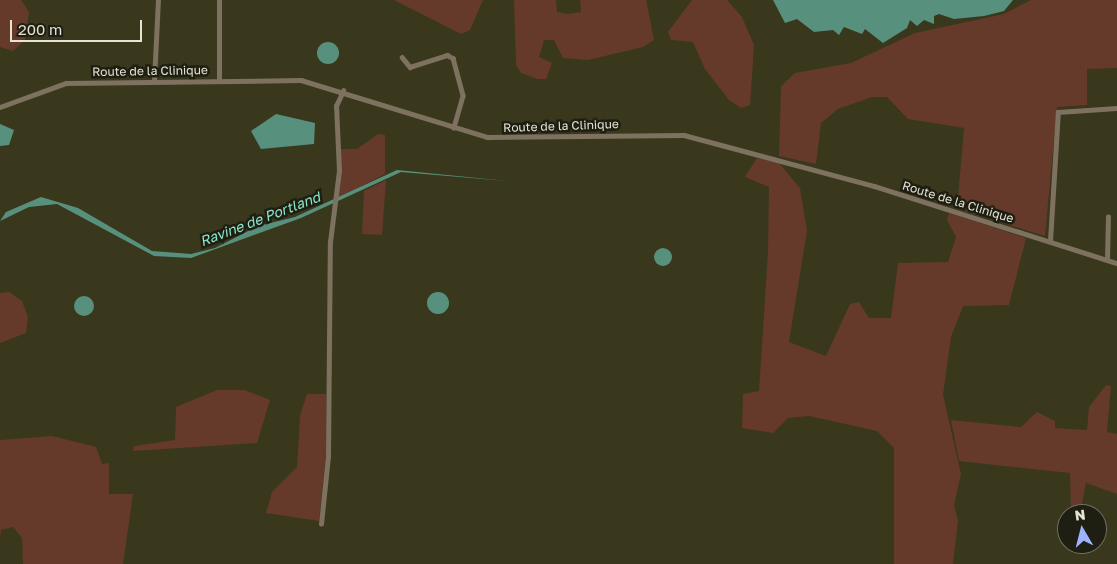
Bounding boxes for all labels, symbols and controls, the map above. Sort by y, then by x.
scale bar [12,10,145,42]
text: 200 m [18,20,62,38]
street label: Route de la Clinique [92,63,208,79]
street label: Route de la Clinique [503,117,619,135]
street label: Route de la Clinique [901,178,1015,226]
water label: Ravine de Portland [198,188,322,250]
north arrow [1057,504,1107,554]
text: N [1074,505,1086,524]

